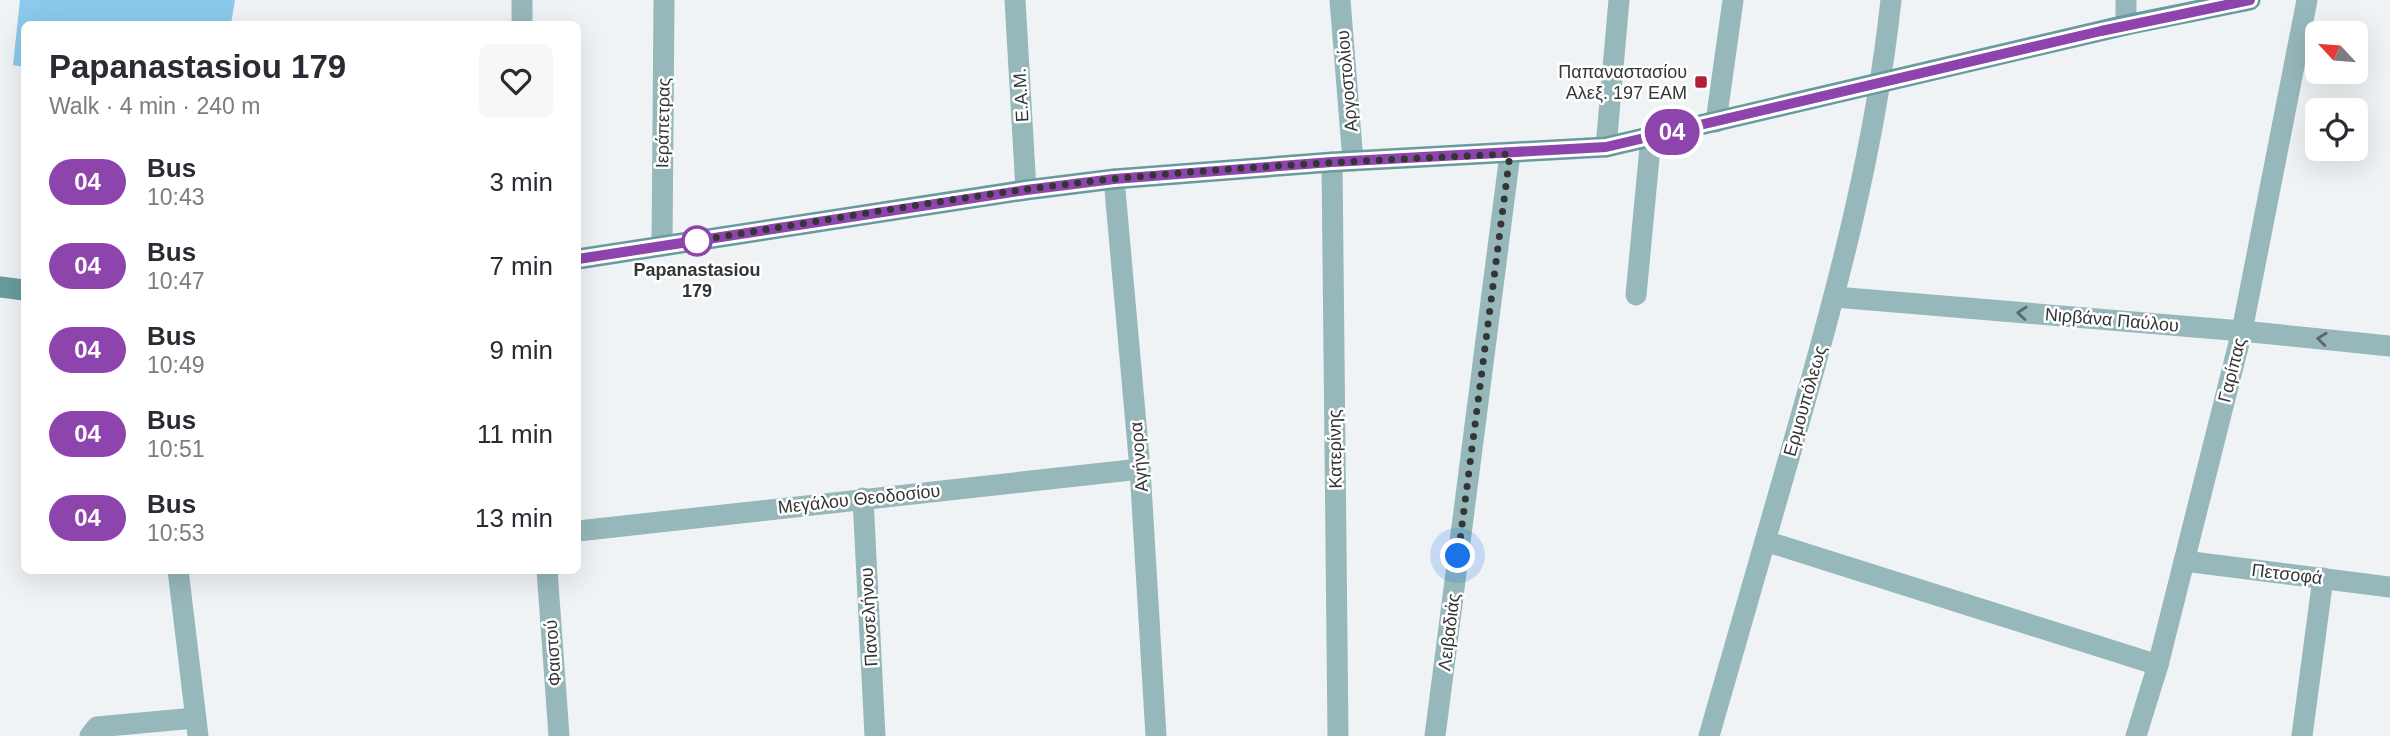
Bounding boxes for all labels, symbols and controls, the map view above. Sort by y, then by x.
north arrow [2305,21,2368,84]
map controls [2305,21,2368,161]
street label: Αργοστολίου [1333,29,1361,133]
button: heart [479,44,553,118]
text: Papanastasiou 179 [49,48,346,85]
place label: Παπαναστασίου Αλεξ. 197 ΕΑΜ [1558,62,1687,103]
street label: Ε.Α.Μ. [1010,68,1032,122]
marker: Παπαναστασίου Αλεξ. 197 ΕΑΜ [1693,74,1709,90]
street label: Ιεράπετρας [652,77,674,168]
text: Walk · 4 min · 240 m [49,93,260,119]
button: locate [2305,98,2368,161]
line badge: 04 [1640,109,1704,155]
text: 04 [1659,118,1685,145]
text: Bus [147,153,196,183]
text: 3 min [489,167,553,197]
text: 04 [74,168,101,195]
text: 10:43 [147,184,205,210]
marker: Papanastasiou 179 [682,226,712,256]
text: Bus [147,237,196,267]
text: 7 min [489,251,553,281]
text: 04 [74,252,101,279]
place label: Papanastasiou 179 [633,260,761,301]
text: 10:47 [147,268,205,294]
street label: Νιρβάνα Παύλου [2044,304,2180,336]
one-way arrow [2016,306,2027,321]
text: Bus [147,321,196,351]
one-way arrow [2316,331,2328,346]
text: 9 min [489,335,553,365]
street label: Γαρίπας [2214,335,2250,404]
text: 04 [74,336,101,363]
street label: Ερμουπόλεως [1780,343,1830,459]
text: 10:49 [147,352,205,378]
text: Bus [147,405,196,435]
street label: Κατερίνης [1324,409,1346,489]
text: 11 min [477,419,553,449]
text: 04 [74,420,101,447]
street label: Αγήνορα [1126,421,1152,493]
text: 10:51 [147,436,205,462]
street label: Μεγάλου Θεοδοσίου [777,481,941,517]
text: Bus [147,489,196,519]
text: 13 min [475,503,553,533]
text: 04 [74,504,101,531]
text: 10:53 [147,520,205,546]
your location [1440,538,1475,573]
street label: Πετσοφά [2251,560,2323,588]
street label: Πανσελήνου [856,567,882,667]
street label: Λειβαδιάς [1434,592,1464,672]
street label: Φαιστού [541,619,565,687]

